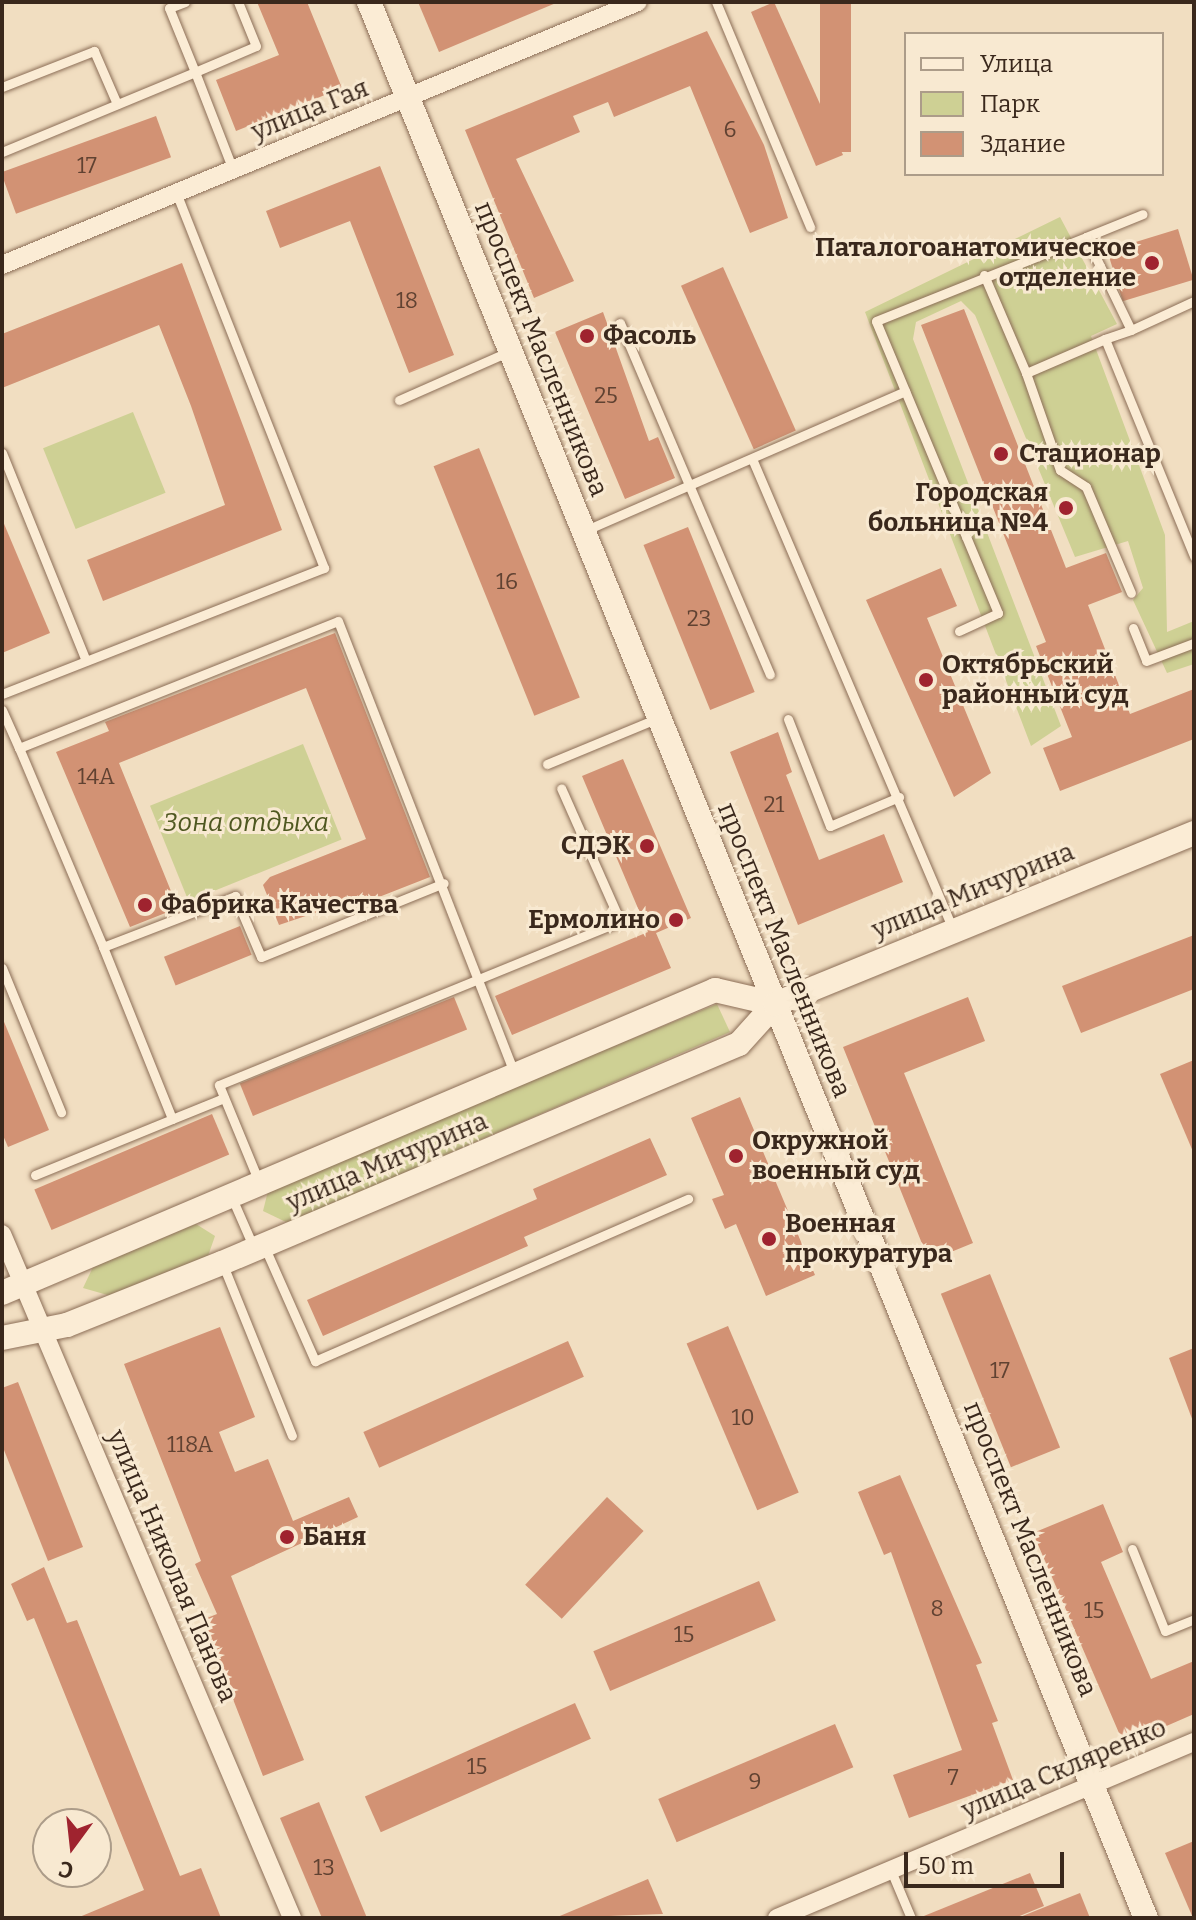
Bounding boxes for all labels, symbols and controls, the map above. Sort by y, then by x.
legend [904,32,1164,176]
text: Улица [980,50,1053,78]
street label: улица Гая [247,72,373,148]
text: Парк [980,90,1040,118]
house number: 6 [724,117,736,143]
text: Здание [980,130,1066,158]
house number: 17 [77,153,97,179]
street label: проспект Масленникова [467,197,615,501]
place label: Паталогоанатомическое отделение [815,232,1136,294]
marker: Паталогоанатомическое отделение [1143,254,1161,272]
house number: 18 [396,288,418,314]
place label: Фасоль [603,320,696,352]
marker: Фасоль [578,327,596,345]
house number: 25 [594,383,618,409]
place label: Стационар [1019,438,1161,470]
marker: Стационар [990,443,1012,465]
place label: Городская больница №4 [868,477,1048,538]
marker: Городская больница №4 [1055,497,1077,519]
house number: 16 [496,569,518,595]
house number: 23 [687,606,711,632]
place label: Октябрьский районный суд [942,649,1129,710]
marker: Октябрьский районный суд [917,671,935,689]
house number: 14А [77,764,115,790]
house number: 21 [764,792,784,818]
street label: проспект Масленникова [710,798,858,1102]
park label: Зона отдыха [163,807,329,839]
place label: СДЭК [561,830,631,862]
street label: улица Мичурина [867,836,1079,946]
marker: СДЭК [638,837,656,855]
place label: Фабрика Качества [161,889,398,921]
marker: Фабрика Качества [136,896,154,914]
place label: Ермолино [528,904,660,936]
marker: Ермолино [667,911,685,929]
street label: улица Мичурина [282,1106,492,1218]
place label: Окружной военный суд [752,1125,920,1186]
marker: Окружной военный суд [727,1147,745,1165]
place label: Военная прокуратура [785,1208,952,1270]
marker: Военная прокуратура [760,1230,778,1248]
house number: 17 [990,1358,1010,1384]
street label: проспект Масленникова [956,1397,1104,1701]
house number: 10 [731,1405,755,1431]
street label: улица Николая Панова [100,1425,244,1707]
house number: 118А [167,1432,213,1458]
place label: Баня [303,1521,366,1553]
marker: Баня [278,1528,296,1546]
house number: 8 [930,1596,944,1622]
house number: 15 [1084,1598,1104,1624]
house number: 15 [674,1622,694,1648]
street label: улица Скляренко [957,1712,1171,1826]
house number: 15 [467,1754,487,1780]
house number: 7 [947,1765,959,1791]
house number: 9 [749,1769,761,1795]
north arrow [32,1808,112,1888]
scale bar [908,1836,1068,1886]
text: 50 m [918,1852,974,1880]
text: С [56,1855,76,1885]
house number: 13 [313,1855,335,1881]

